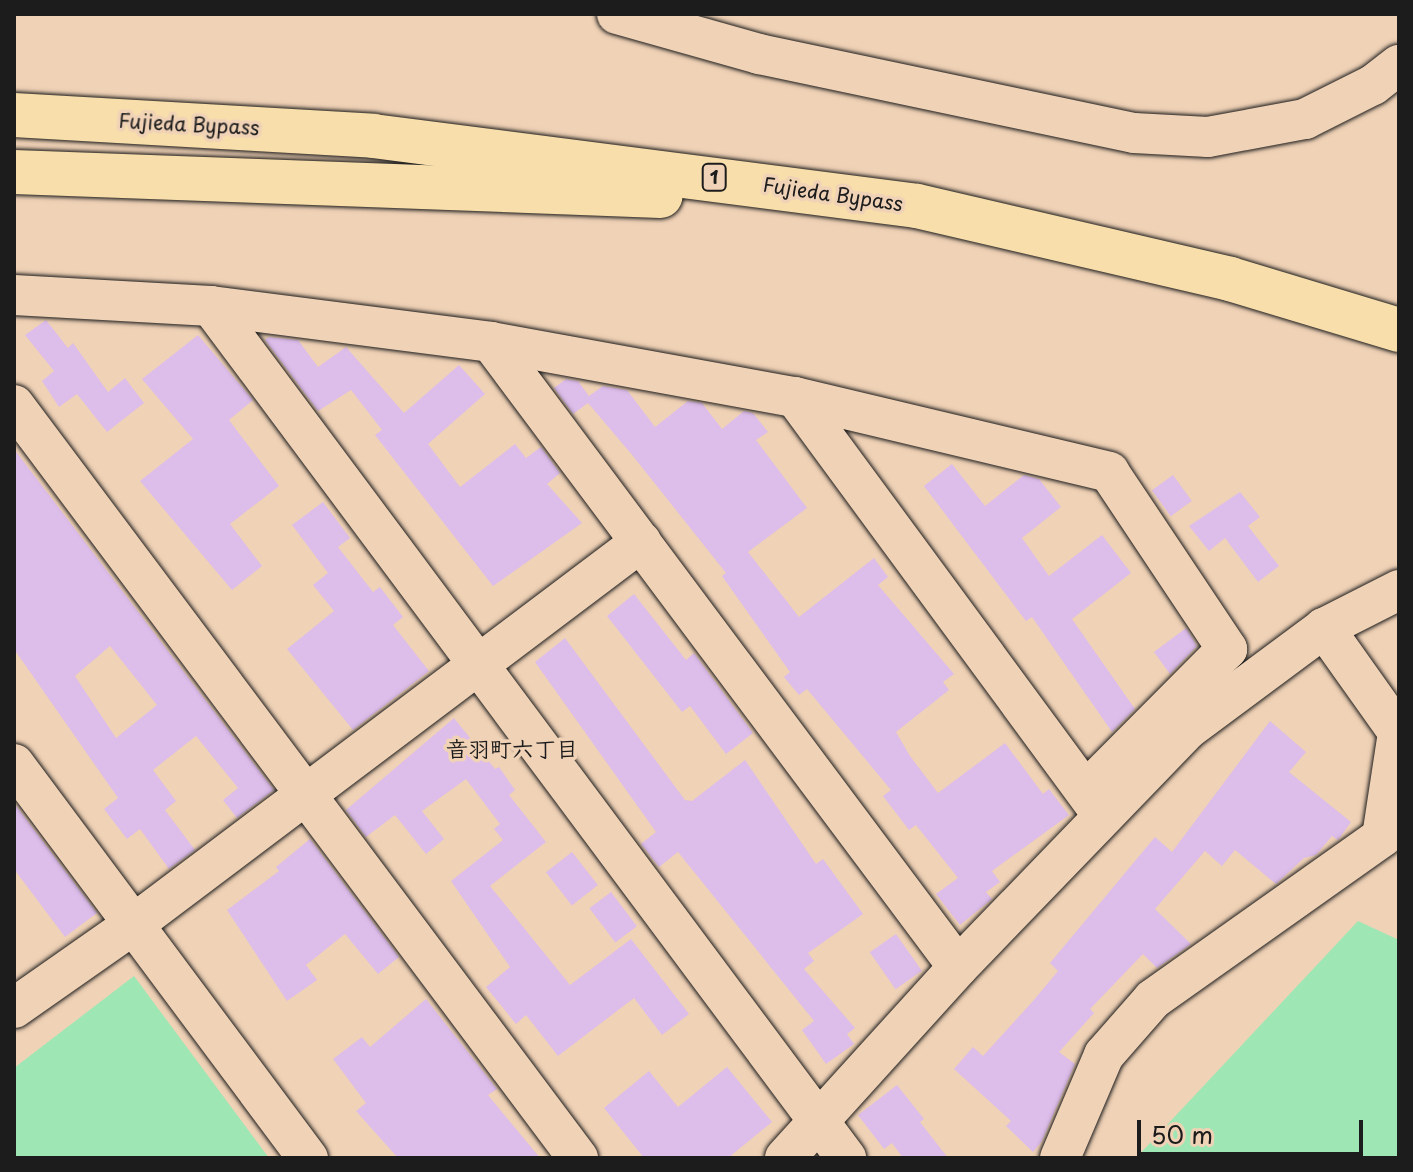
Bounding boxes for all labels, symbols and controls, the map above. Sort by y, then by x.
street label: Fujieda Bypass [117,108,261,140]
road number: 1 [700,163,728,191]
street label: Fujieda Bypass [760,172,906,216]
district label: 音羽町六丁目 [446,735,578,761]
scale bar [1141,1104,1367,1154]
text: 50 m [1151,1116,1213,1152]

